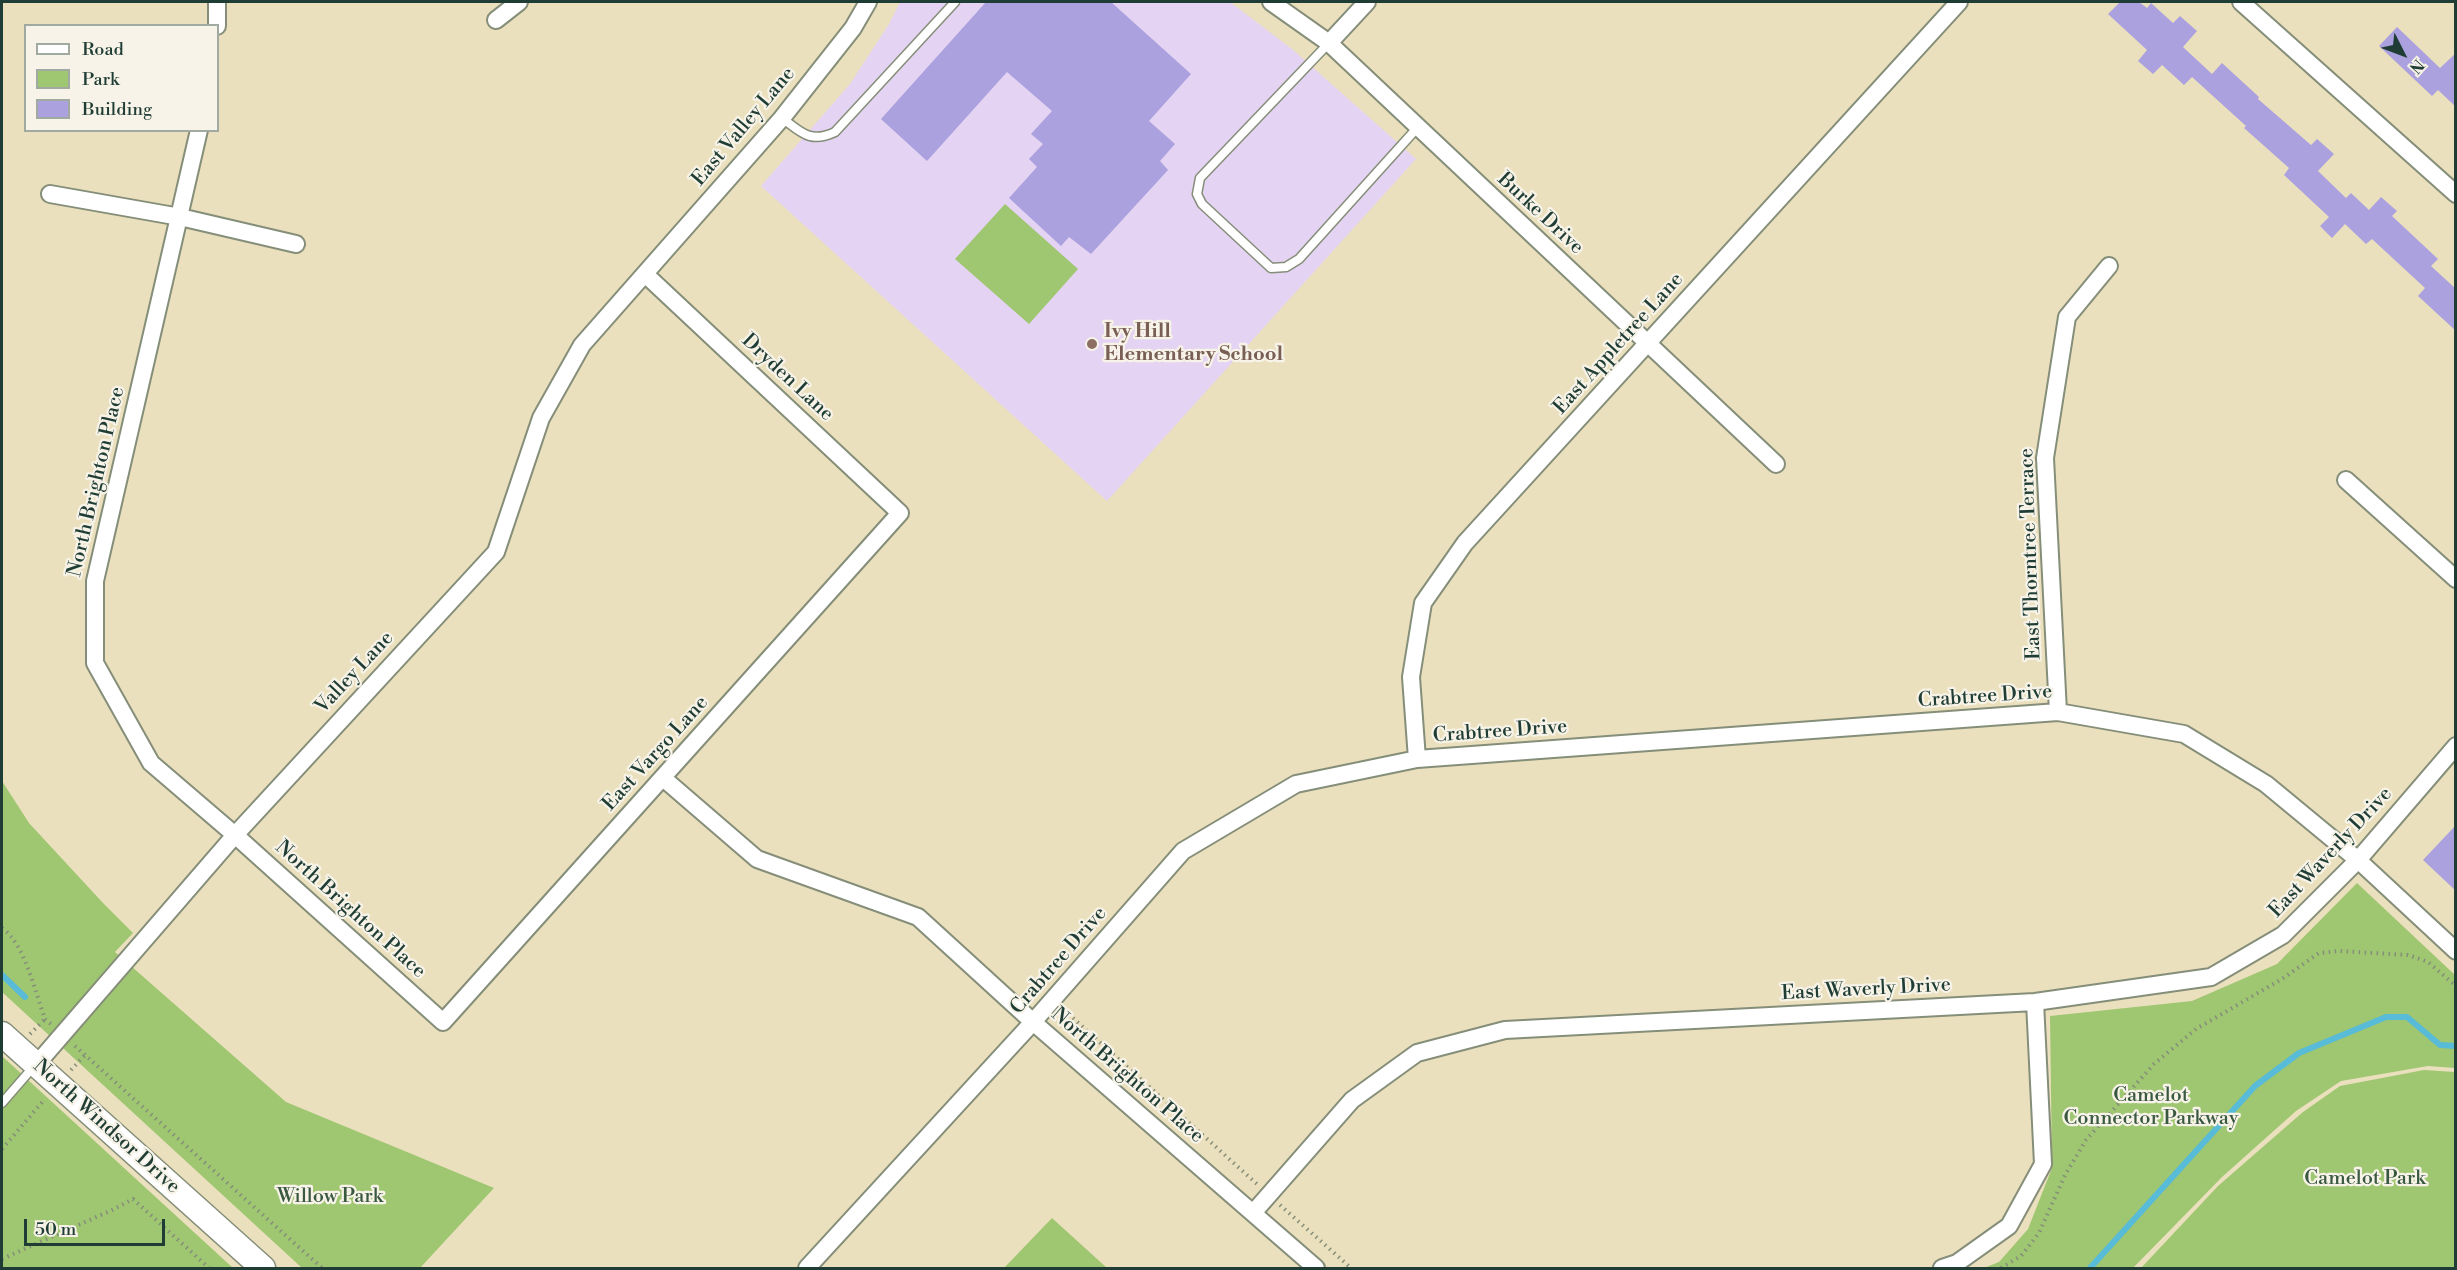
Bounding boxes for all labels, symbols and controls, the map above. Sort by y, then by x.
legend [24,24,219,132]
north arrow [2373,24,2433,84]
text: Road [82,38,124,61]
text: N [2405,55,2428,77]
street label: East Valley Lane [687,63,801,191]
text: Park [82,68,119,91]
text: Building [82,98,152,121]
street label: Burke Drive [1492,168,1588,260]
street label: East Appletree Lane [1549,268,1689,420]
place label: Ivy Hill Elementary School [1104,320,1283,367]
street label: Dryden Lane [736,329,838,427]
marker: Ivy Hill Elementary School [1085,337,1099,351]
street label: North Brighton Place [63,385,131,579]
street label: East Thorntree Terrace [2015,448,2047,660]
street label: Valley Lane [311,627,399,719]
street label: Crabtree Drive [1917,680,2053,714]
street label: East Vargo Lane [598,692,714,816]
street label: Crabtree Drive [1432,715,1568,749]
street label: East Waverly Drive [2264,783,2398,923]
street label: North Brighton Place [270,836,430,984]
street label: Crabtree Drive [1006,902,1112,1020]
street label: East Waverly Drive [1781,974,1951,1006]
street label: North Brighton Place [1046,1003,1208,1149]
street label: North Windsor Drive [28,1055,184,1199]
park label: Camelot Connector Parkway [2063,1084,2239,1131]
park label: Camelot Park [2304,1167,2426,1191]
park label: Willow Park [277,1185,383,1209]
scale bar [27,1207,168,1245]
text: 50 m [35,1218,76,1241]

